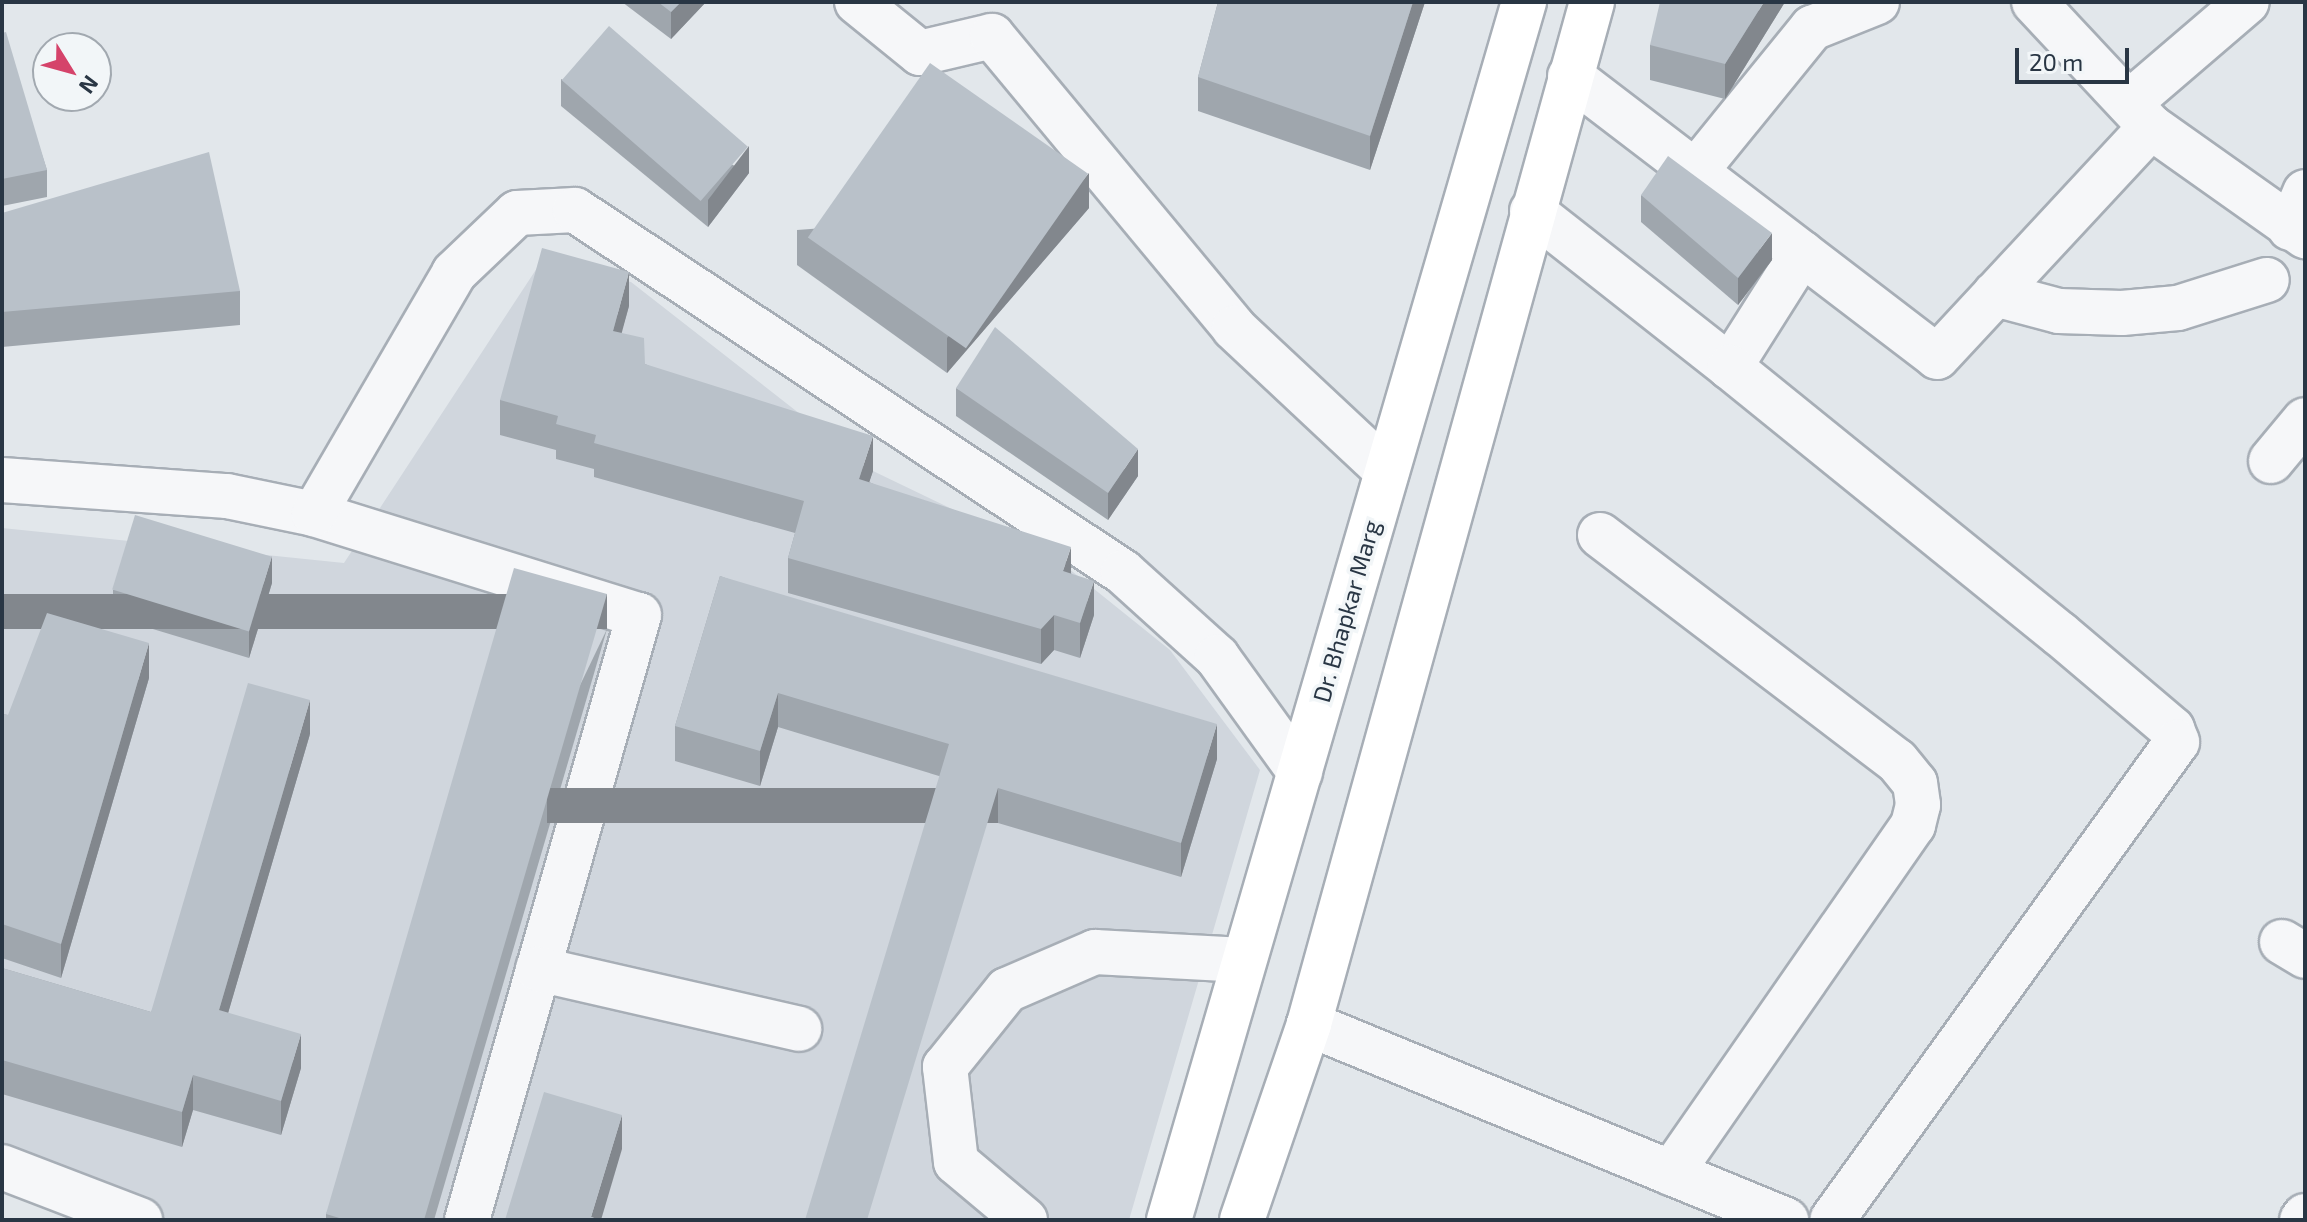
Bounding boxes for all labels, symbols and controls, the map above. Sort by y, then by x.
north arrow [32,32,112,112]
scale bar [2019,32,2133,82]
text: 20 m [2029,47,2083,76]
text: N [74,71,105,99]
street label: Dr. Bhapkar Marg [1306,516,1386,706]

